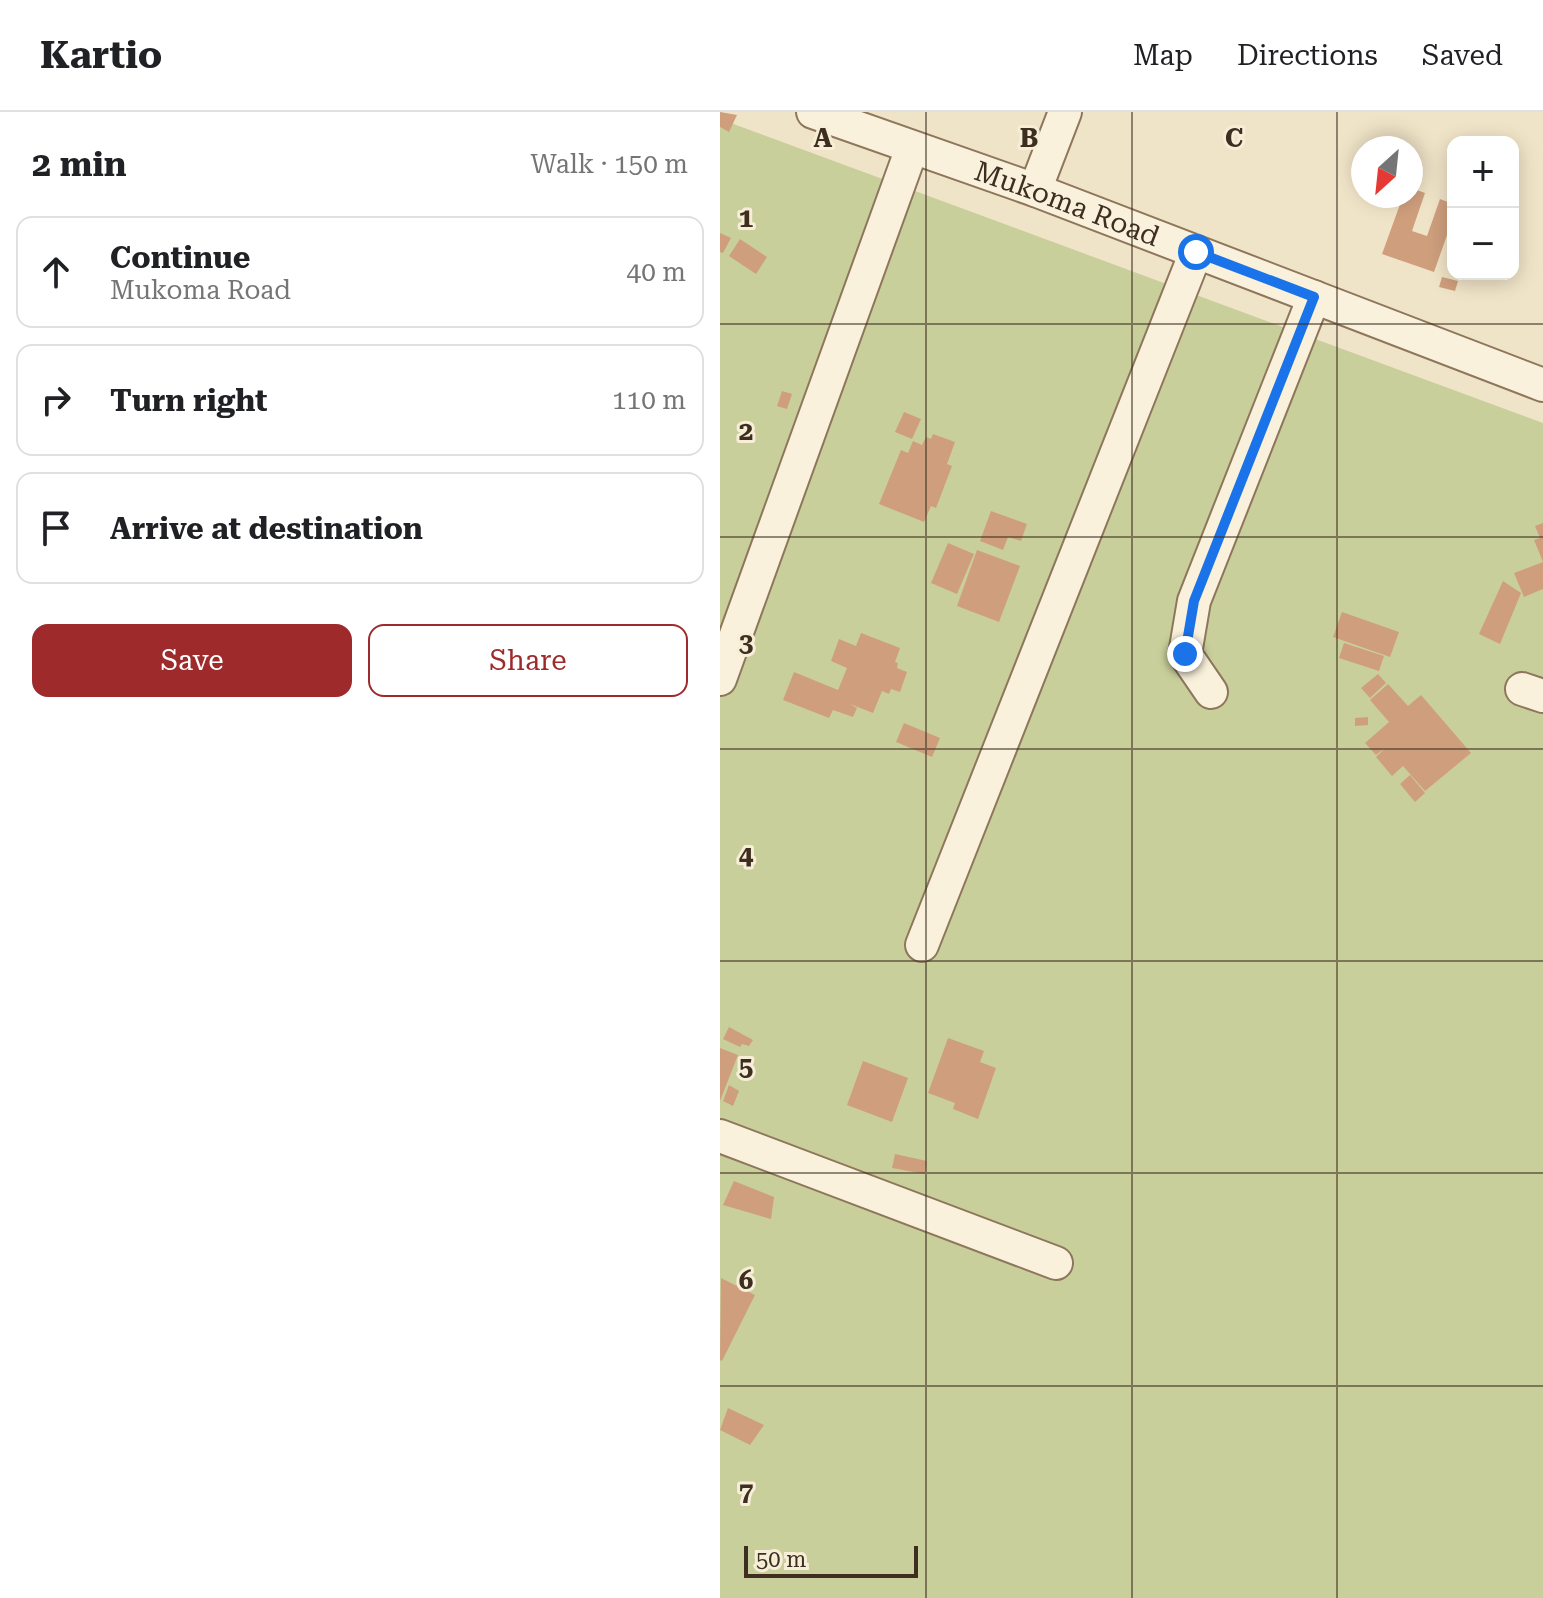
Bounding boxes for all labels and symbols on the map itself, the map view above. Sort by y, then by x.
text: A [814,123,833,153]
text: B [1020,123,1038,153]
text: C [1225,123,1243,153]
north arrow [1351,136,1423,208]
street label: Mukoma Road [970,154,1164,253]
text: 1 [739,203,753,233]
route start [1178,234,1214,270]
text: 2 [739,416,753,446]
text: 3 [739,628,753,658]
route end [1167,636,1203,672]
text: 4 [739,840,754,870]
text: 5 [739,1052,753,1082]
text: 6 [739,1265,753,1295]
text: 7 [739,1477,753,1507]
scale bar [744,1542,918,1578]

